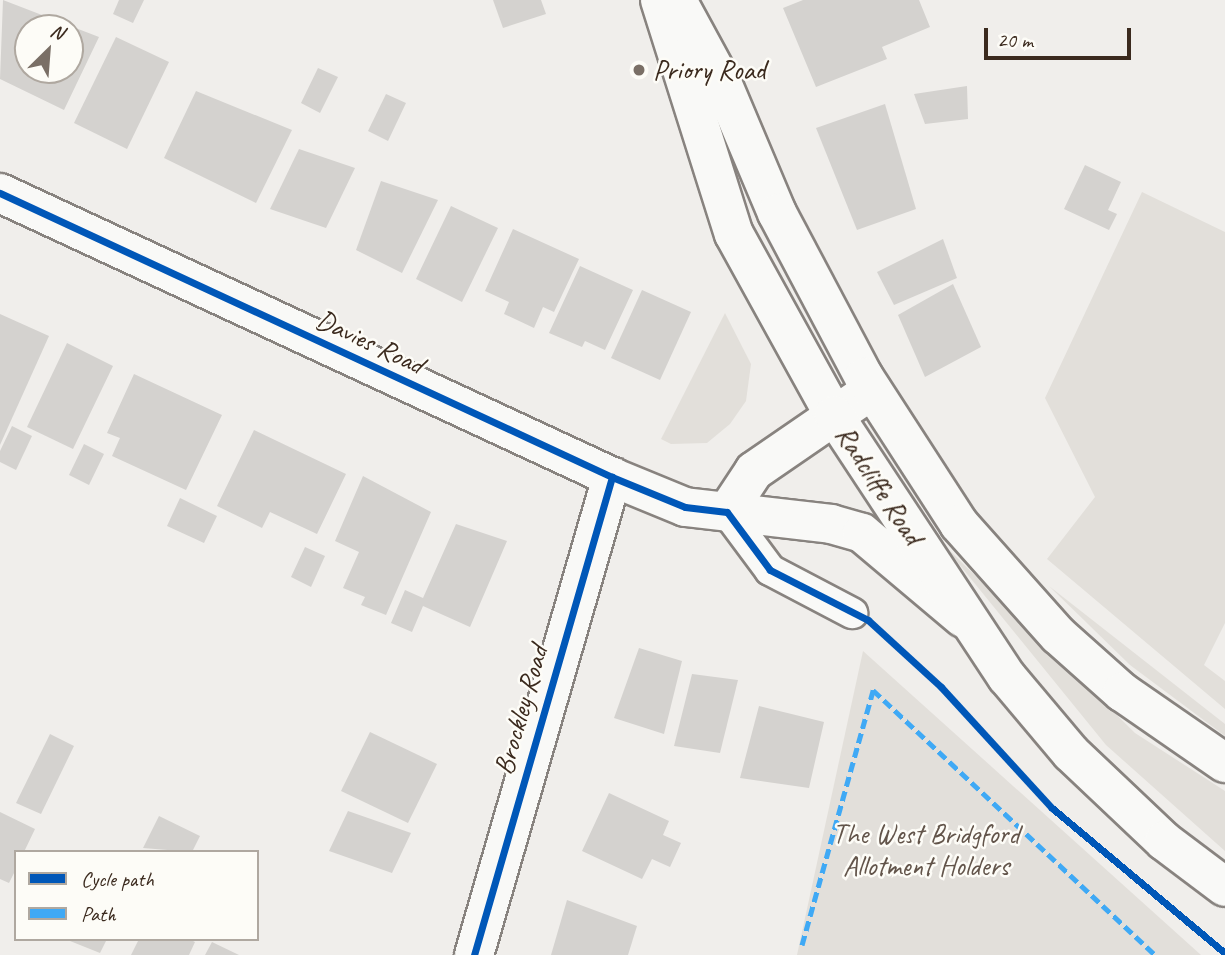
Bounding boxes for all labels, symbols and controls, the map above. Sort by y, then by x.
north arrow [14,14,84,84]
scale bar [987,14,1134,58]
text: N [47,18,67,45]
text: 20 m [997,27,1033,53]
place label: Priory Road [653,53,765,87]
marker: Priory Road [631,62,647,78]
street label: Davies Road [311,303,429,381]
street label: Radcliffe Road [828,419,930,551]
street label: Brockley Road [487,642,555,778]
park label: The West Bridgford Allotment Holders [832,817,1020,883]
legend [14,850,259,941]
text: Cycle path [81,866,154,892]
text: Path [81,901,116,927]

